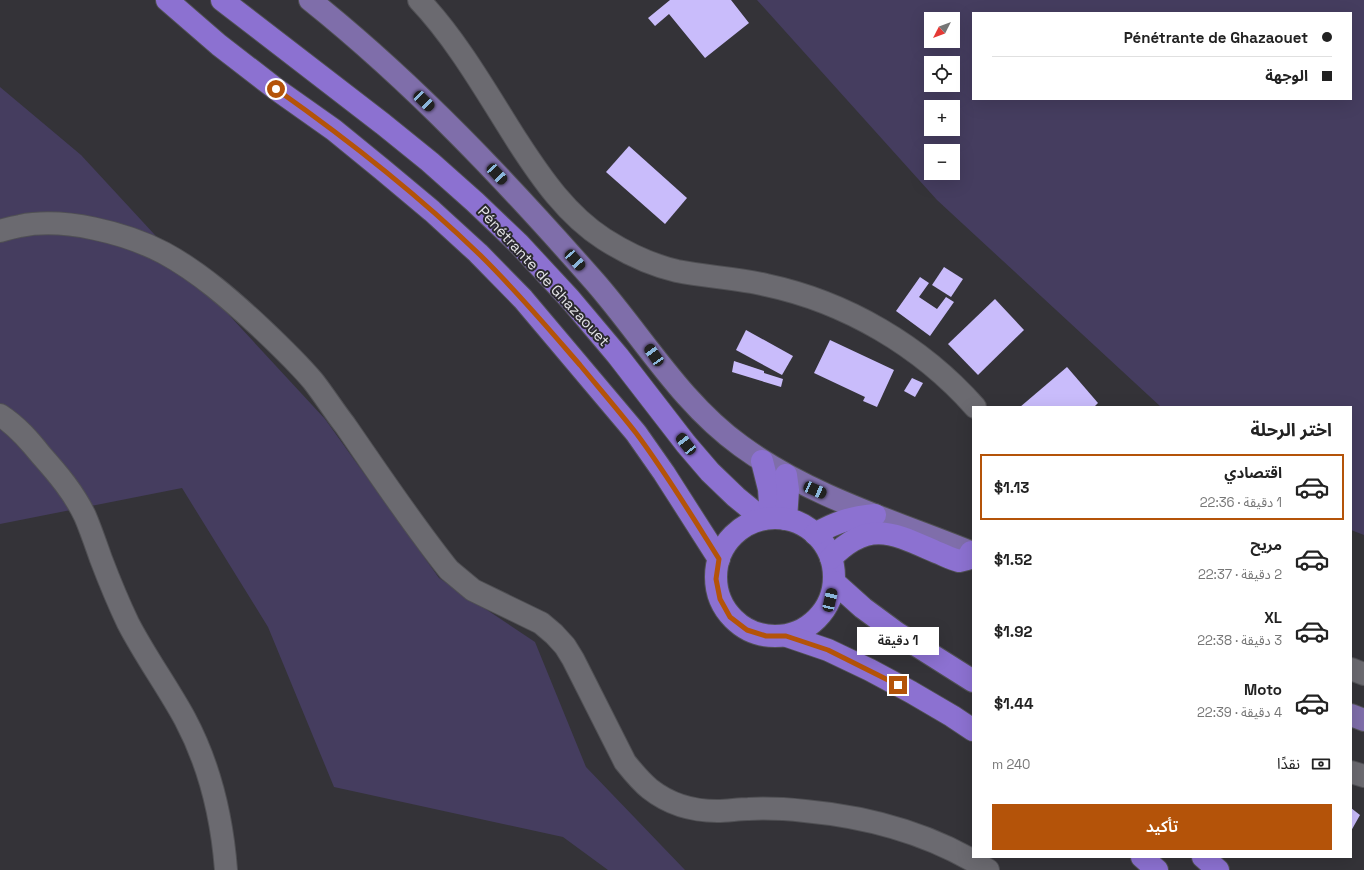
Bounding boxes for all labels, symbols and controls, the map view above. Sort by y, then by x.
north arrow [924,12,960,48]
map controls [924,12,960,180]
text: Pénétrante de Ghazaouet [1124,28,1308,47]
button: locate [924,56,960,92]
text: الوجهة [1265,66,1308,85]
route start [267,80,285,98]
car [411,88,437,114]
button: + [924,100,960,136]
button: − [924,144,960,180]
car [484,161,510,187]
street label: Pénétrante de Ghazaouet [474,202,614,350]
car [563,247,587,273]
car [642,342,666,368]
text: اختر الرحلة [1251,418,1332,441]
car [674,431,698,457]
text: اقتصادي [1224,463,1282,482]
icon: car [1294,469,1330,505]
text: $1.13 [994,478,1029,497]
car [802,480,828,500]
text: 1 دقيقة · 22:36 [1200,494,1282,511]
text: مريح [1250,535,1282,554]
icon: car [1294,541,1330,577]
text: $1.52 [994,550,1032,569]
text: 2 دقيقة · 22:37 [1198,566,1282,583]
car [821,587,839,613]
text: XL [1264,608,1282,627]
icon: car [1294,613,1330,649]
text: $1.92 [994,622,1033,641]
callout: 1 دقيقة [857,627,939,655]
text: 1 دقيقة [878,632,918,649]
text: 3 دقيقة · 22:38 [1197,632,1282,649]
route end [889,676,907,694]
text: Moto [1244,680,1282,699]
icon: car [1294,685,1330,721]
text: $1.44 [994,694,1033,713]
text: 4 دقيقة · 22:39 [1197,704,1282,721]
icon: cash [1310,753,1332,775]
text: نقدًا [1277,754,1300,773]
text: 240 m [992,756,1030,773]
button: تأكيد [992,804,1332,850]

